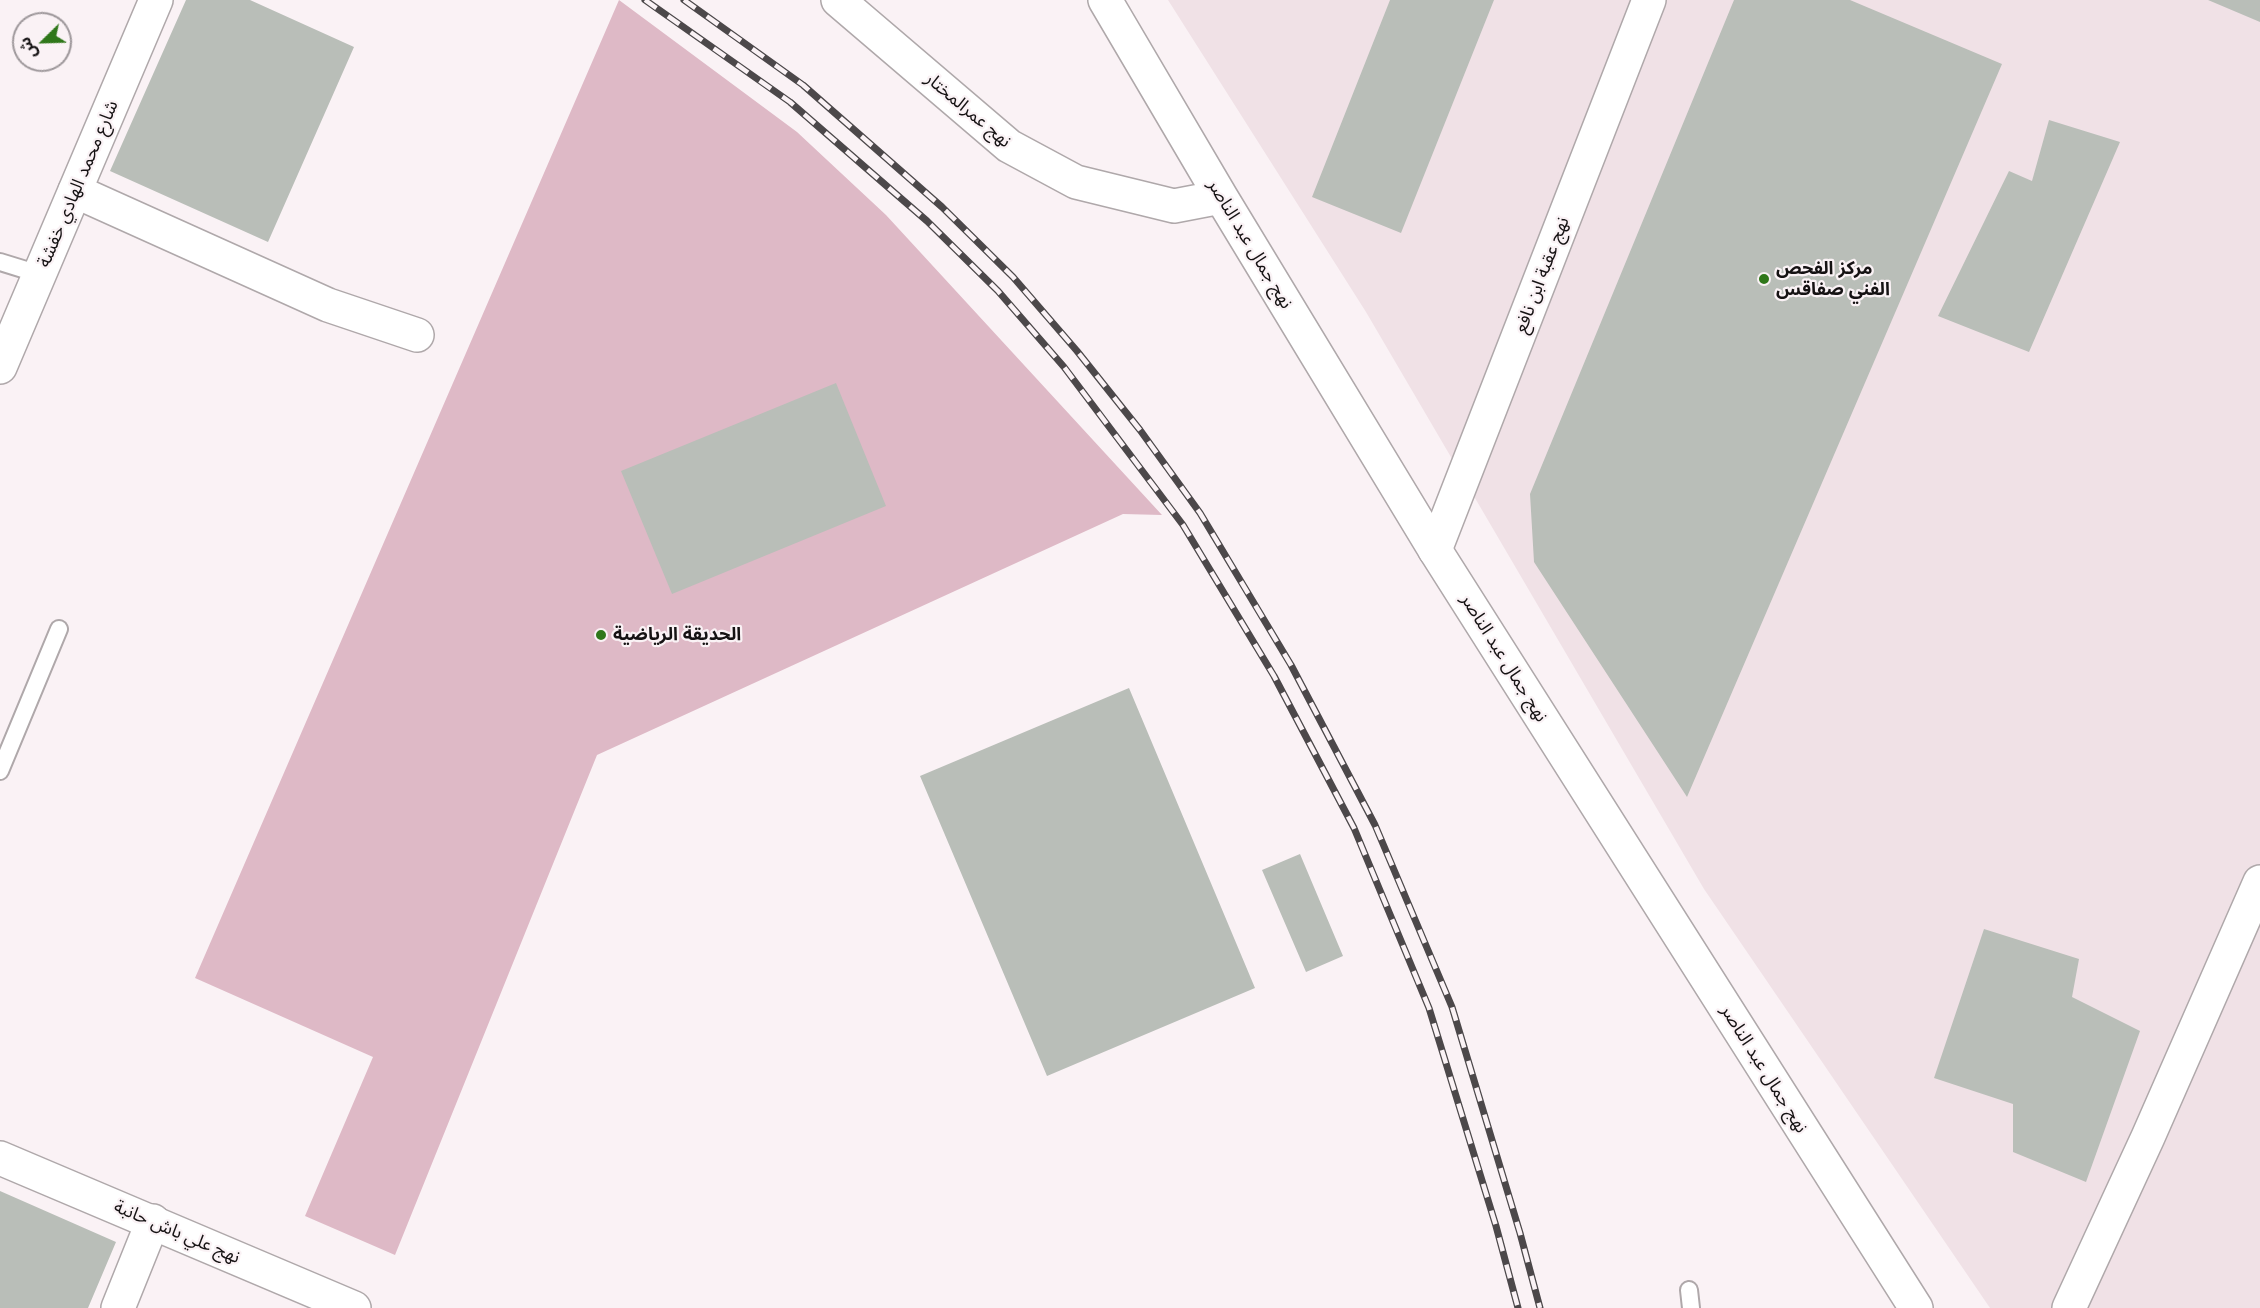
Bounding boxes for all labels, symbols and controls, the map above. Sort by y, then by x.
north arrow [12,12,72,72]
text: ش [14,34,41,62]
street label: نهج عمرالمختار [921,68,1015,152]
street label: شارع محمد الهادي خفشة [33,97,123,271]
street label: نهج جمال عبد الناصر [1203,175,1297,313]
street label: نهج عقبة ابن نافع [1510,214,1574,336]
place label: مركز الفحص الفني صفاقس [1776,258,1890,300]
marker: مركز الفحص الفني صفاقس [1757,272,1771,286]
street label: نهج جمال عبد الناصر [1456,590,1552,726]
place label: الحديقة الرياضية [613,624,741,646]
marker: الحديقة الرياضية [594,628,608,642]
street label: نهج جمال عبد الناصر [1716,1001,1812,1137]
street label: نهج علي باش حانبة [111,1196,243,1268]

